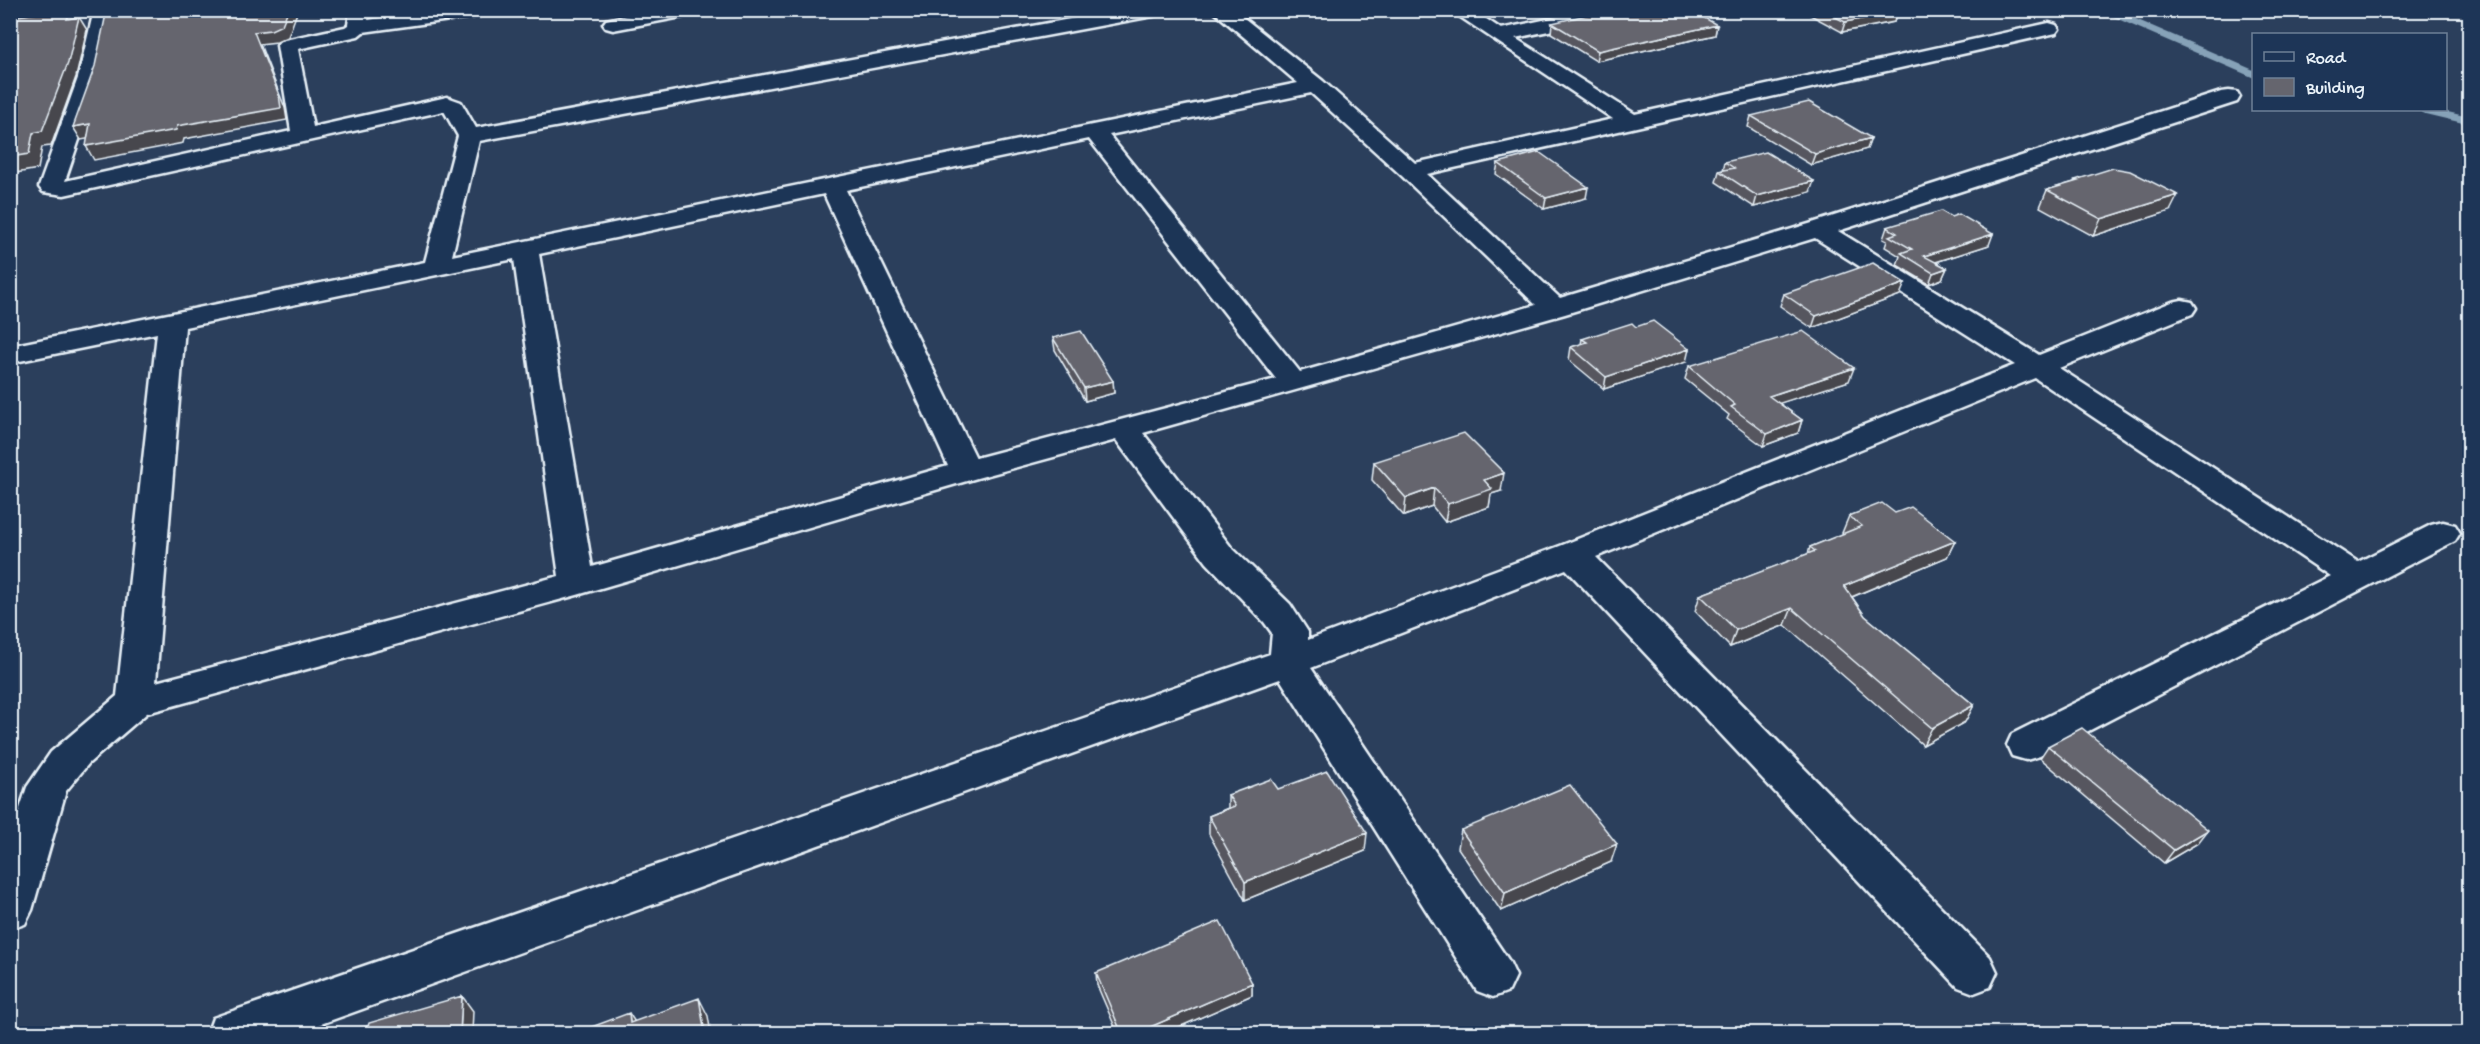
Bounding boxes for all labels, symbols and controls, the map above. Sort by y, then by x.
legend [2252,33,2447,111]
text: Road [2306,49,2347,70]
text: Building [2305,79,2365,100]

